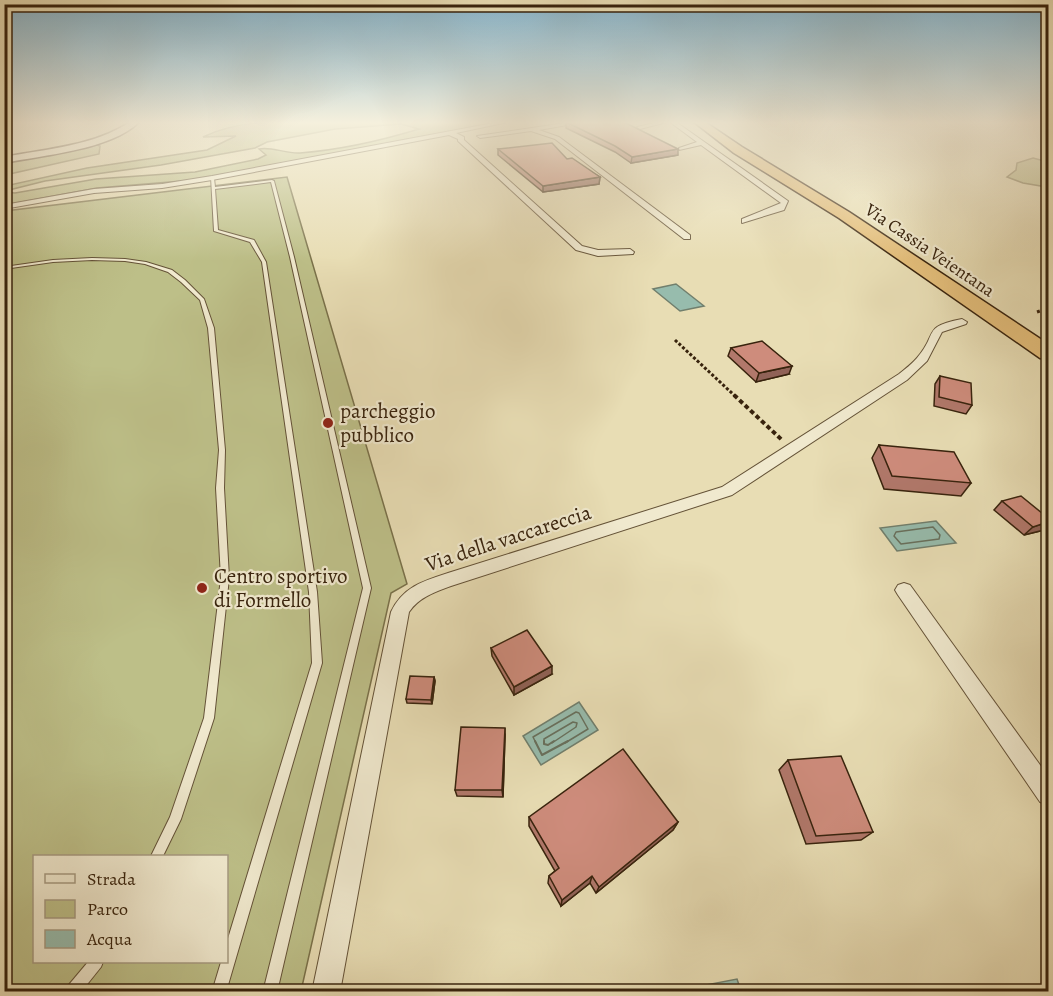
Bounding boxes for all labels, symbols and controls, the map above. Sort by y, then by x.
street label: Via Cassia Veientana [860,197,1000,303]
place label: parcheggio pubblico [340,397,435,449]
marker: parcheggio pubblico [321,416,335,430]
street label: Via della vaccareccia [420,498,595,578]
place label: Centro sportivo di Formello [214,562,347,614]
marker: Centro sportivo di Formello [195,581,209,595]
legend [33,855,228,963]
text: Strada [87,867,136,891]
text: Parco [87,897,128,921]
text: Acqua [86,927,133,951]

